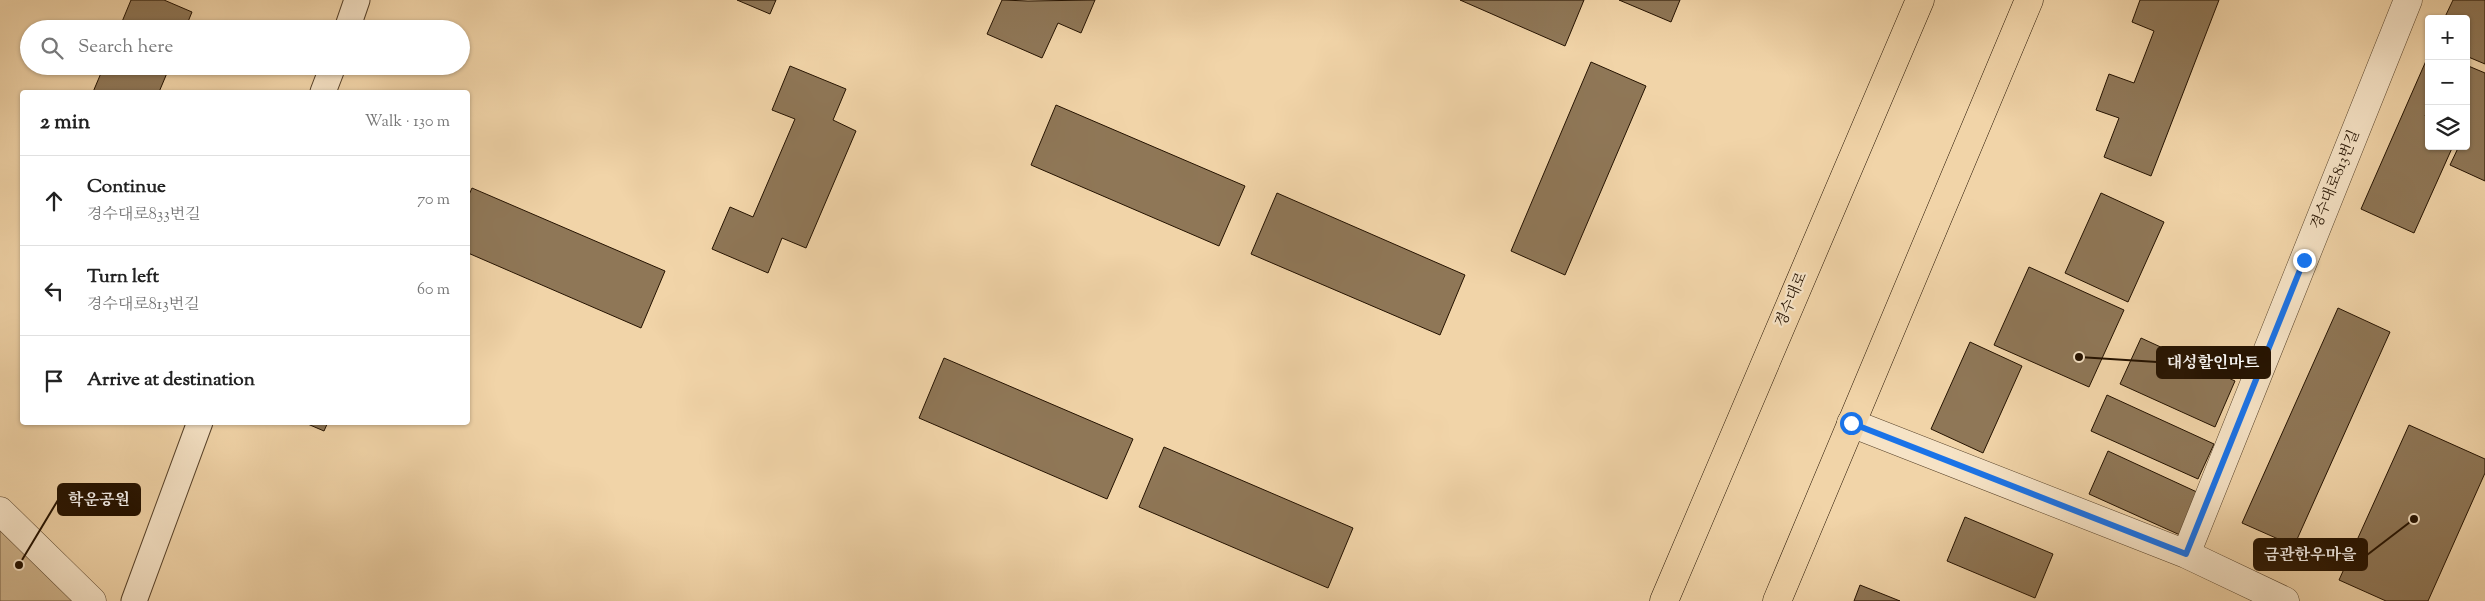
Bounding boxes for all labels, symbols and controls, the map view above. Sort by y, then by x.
map controls [2425,15,2470,150]
button: + [2425,15,2470,60]
search box [20,20,470,75]
icon: search [38,34,66,62]
text: Search here [78,34,173,61]
button: − [2425,60,2470,105]
button: layers [2425,105,2470,150]
text: 2 min [40,108,90,138]
text: Walk · 130 m [365,111,450,134]
street label: 경수대로813번길 [2306,127,2366,233]
text: Continue [87,174,166,201]
icon: ahead [40,187,68,215]
text: 70 m [417,189,450,212]
text: 경수대로833번길 [87,204,201,227]
route end [2293,249,2316,272]
text: Turn left [87,264,159,291]
street label: 경수대로 [1771,269,1813,331]
icon: left [40,277,68,305]
text: 60 m [417,279,450,302]
text: 경수대로813번길 [87,294,200,317]
callout: 대성할인마트 [2157,347,2270,378]
text: 대성할인마트 [2167,353,2260,376]
icon: arrive [40,367,68,395]
text: Arrive at destination [87,367,255,394]
route start [1840,412,1863,435]
callout: 학운공원 [58,484,140,515]
text: 학운공원 [68,490,130,513]
callout: 금관한우마을 [2254,539,2367,570]
text: 금관한우마을 [2264,545,2357,568]

